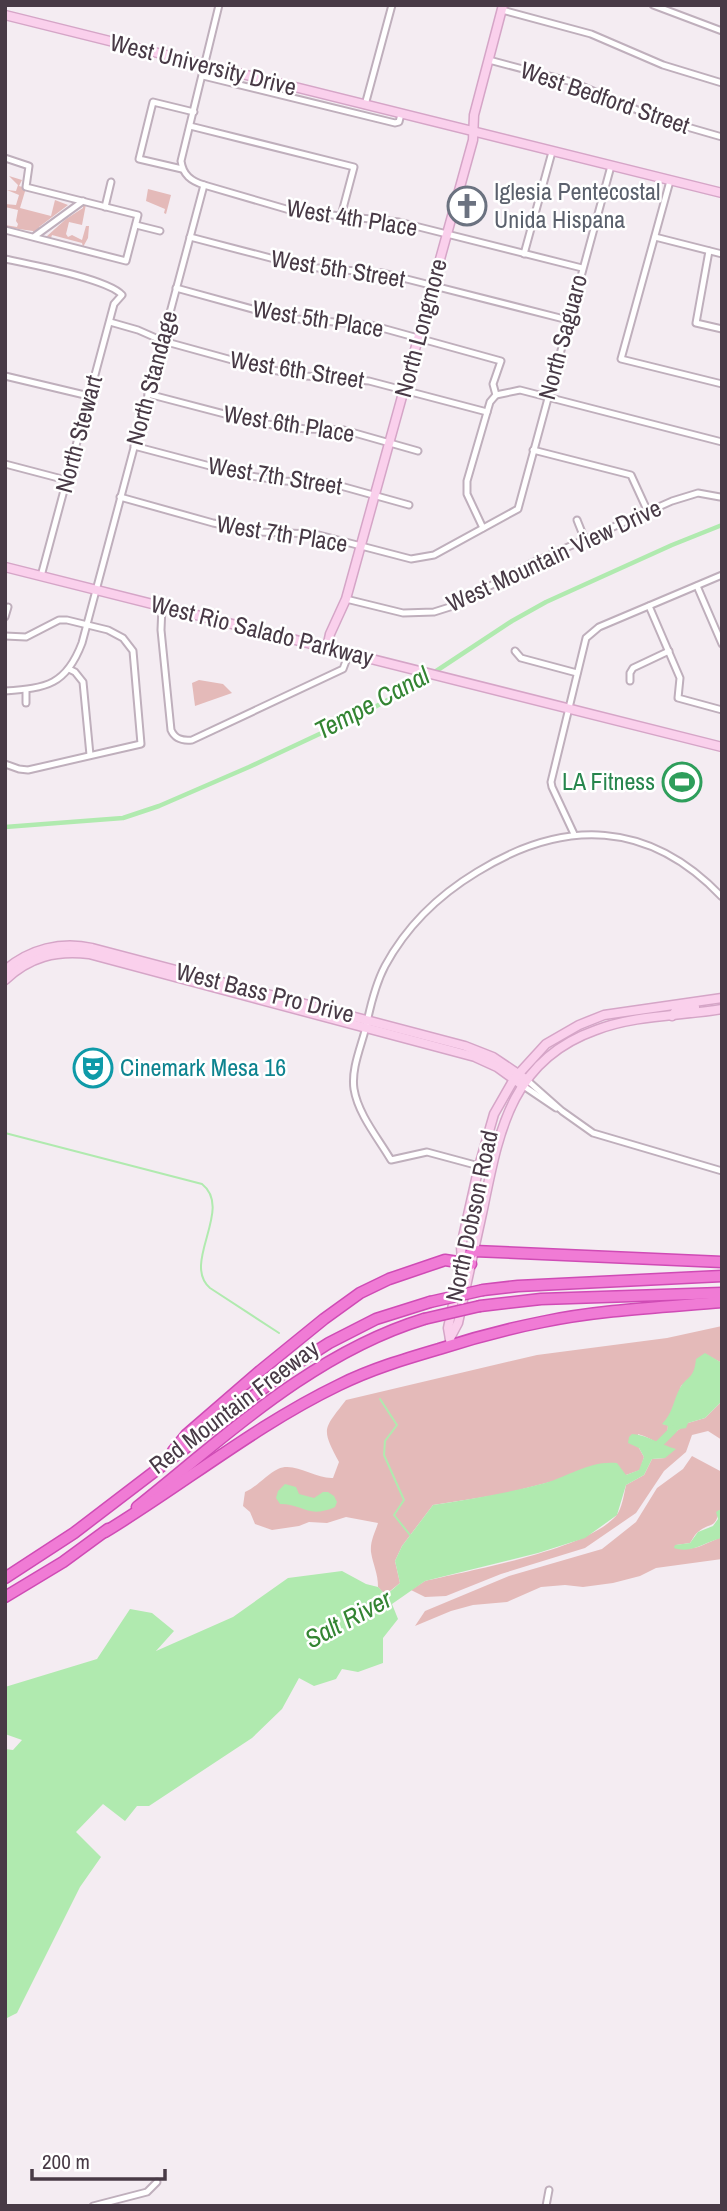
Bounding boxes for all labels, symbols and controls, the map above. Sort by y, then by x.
street label: West University Drive [107,25,300,103]
street label: West Bedford Street [516,53,695,141]
place label: Iglesia Pentecostal Unida Hispana [494,175,660,235]
church icon: Iglesia Pentecostal Unida Hispana [446,185,488,227]
street label: West 4th Place [284,191,420,243]
street label: West 5th Street [269,242,408,294]
street label: North Longmore [386,255,454,401]
street label: North Saguaro [530,271,594,403]
street label: West 5th Place [250,292,386,344]
street label: North Standage [118,307,184,448]
street label: West 6th Street [228,343,367,395]
street label: North Stewart [47,371,109,496]
street label: West 6th Place [221,397,357,449]
street label: West 7th Street [206,449,345,501]
street label: West Mountain View Drive [441,491,666,619]
street label: West 7th Place [214,507,350,559]
street label: West Rio Salado Parkway [148,587,377,673]
water label: Tempe Canal [308,657,436,747]
sports icon: LA Fitness [661,761,703,803]
place label: LA Fitness [562,765,655,797]
street label: West Bass Pro Drive [173,954,358,1030]
theatre icon: Cinemark Mesa 16 [72,1047,114,1089]
place label: Cinemark Mesa 16 [120,1051,286,1083]
street label: North Dobson Road [437,1127,505,1304]
street label: Red Mountain Freeway [142,1332,325,1481]
water label: Salt River [298,1581,398,1656]
scale bar [32,2138,164,2182]
text: 200 m [42,2147,90,2176]

